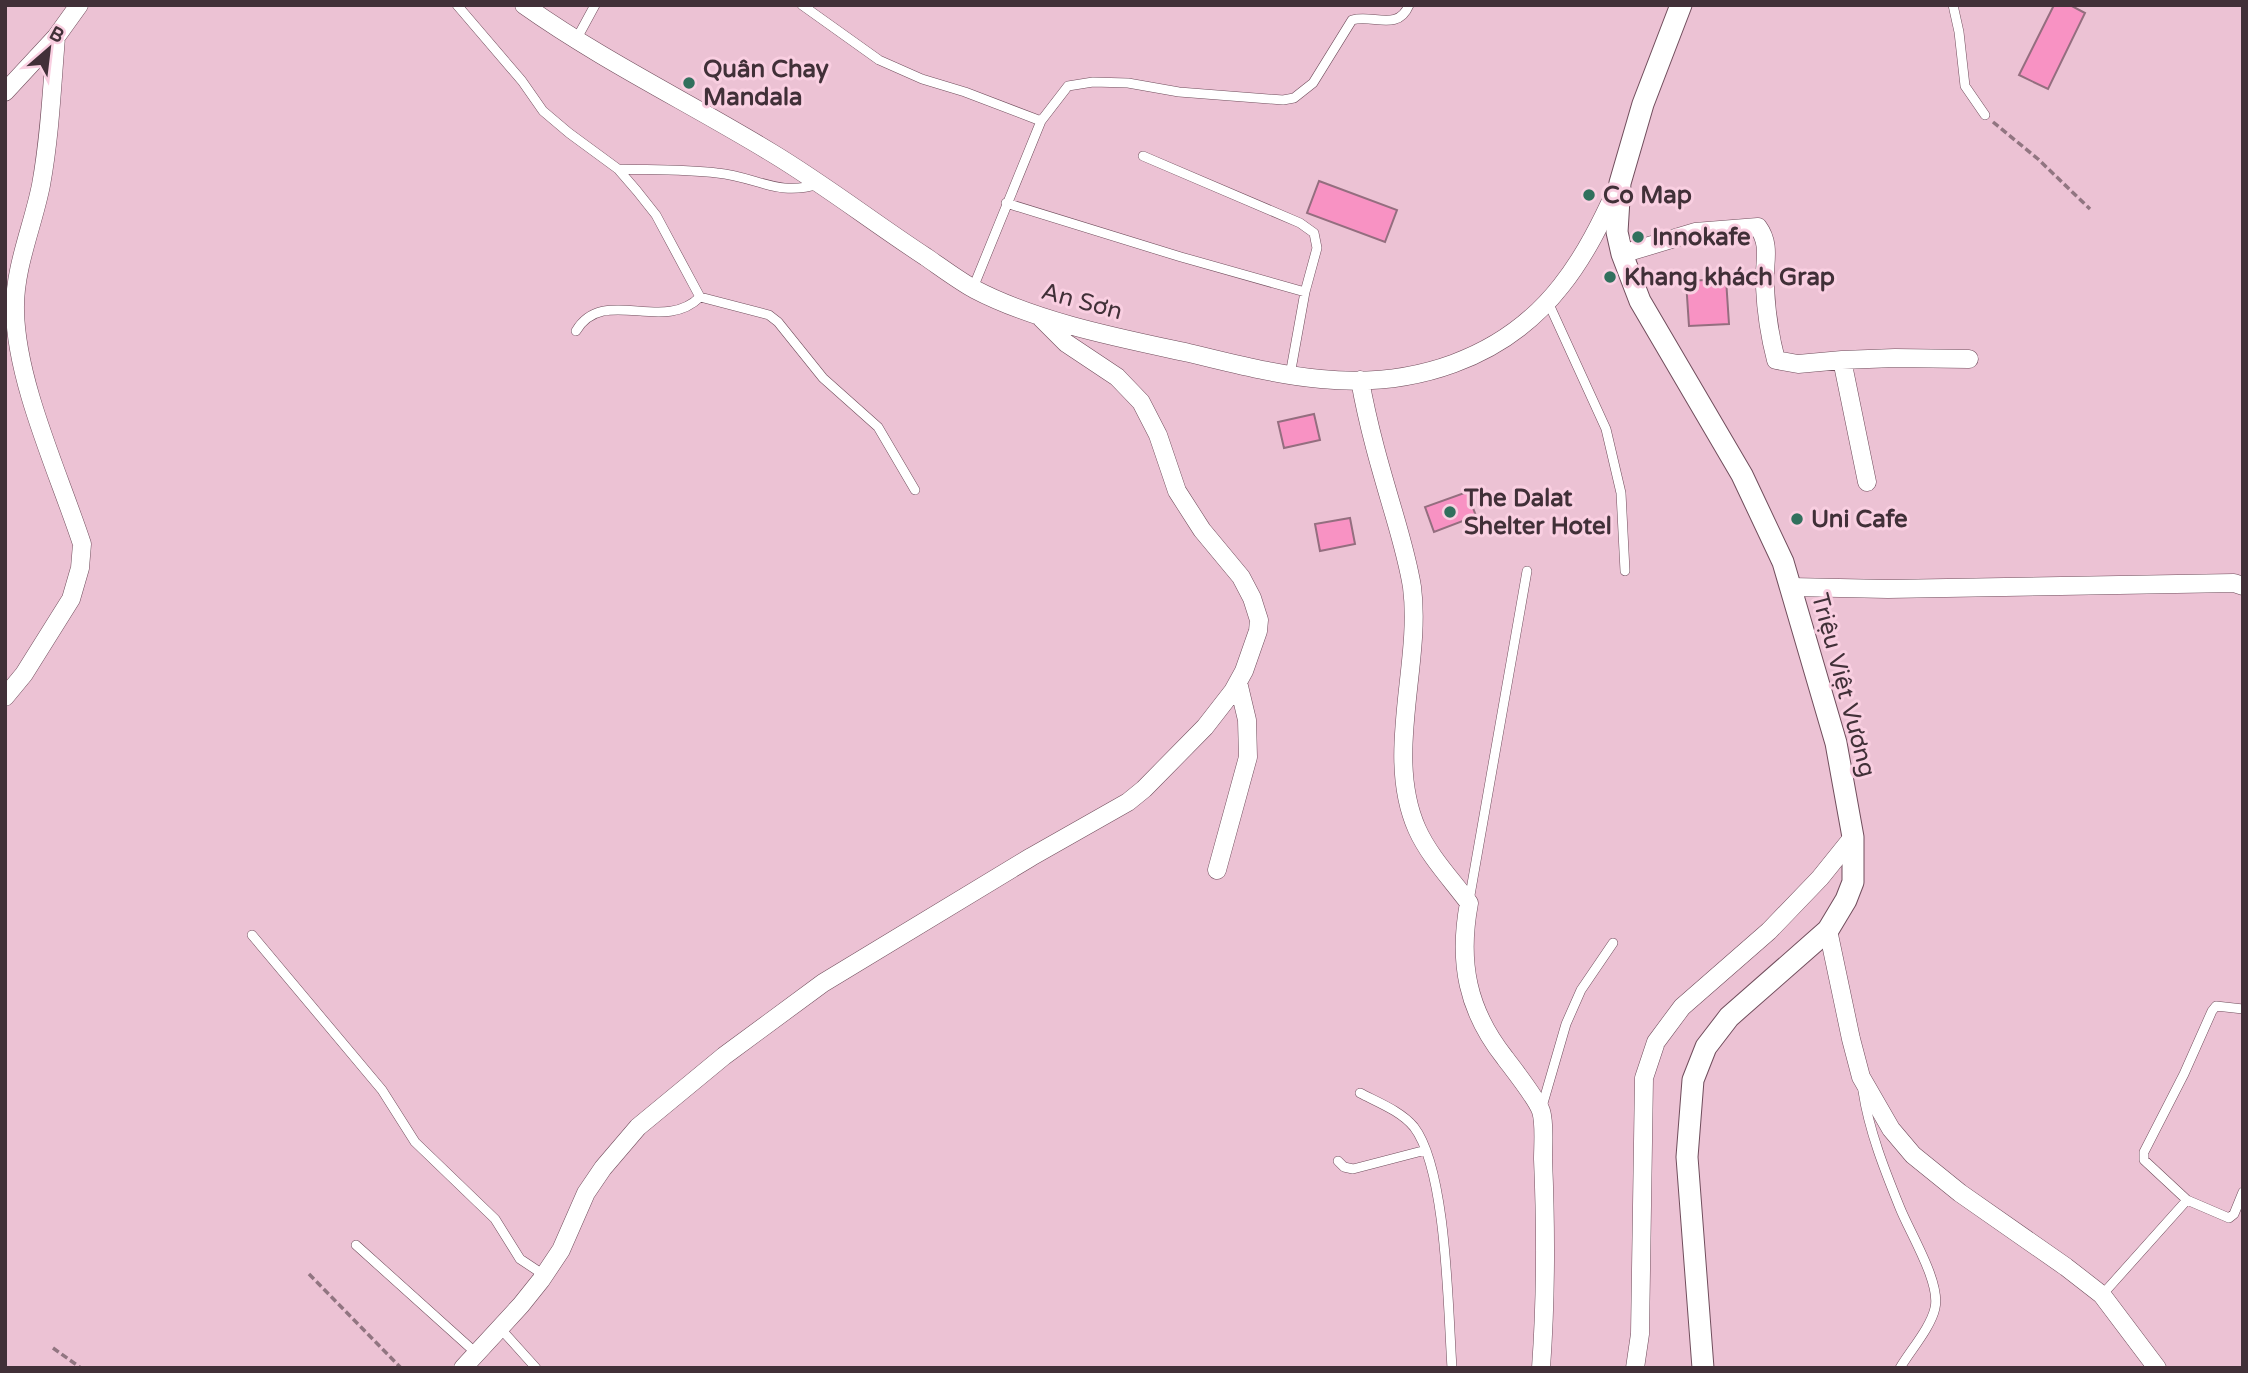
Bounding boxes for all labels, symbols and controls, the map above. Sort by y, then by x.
north arrow [14,14,84,84]
text: B [46,22,67,48]
place label: Quân Chay Mandala [703,55,829,112]
marker: Quân Chay Mandala [681,75,697,91]
place label: Co Map [1603,181,1692,210]
marker: Co Map [1581,187,1597,203]
place label: Innokafe [1652,223,1751,252]
marker: Innokafe [1630,229,1646,245]
place label: Khang khách Grap [1624,263,1835,292]
marker: Khang khách Grap [1602,269,1618,285]
street label: An Sơn [1038,277,1126,326]
place label: The Dalat Shelter Hotel [1463,484,1612,541]
marker: The Dalat Shelter Hotel [1442,504,1458,520]
place label: Uni Cafe [1811,505,1908,534]
marker: Uni Cafe [1789,511,1805,527]
street label: Triệu Việt Vương [1805,590,1882,780]

